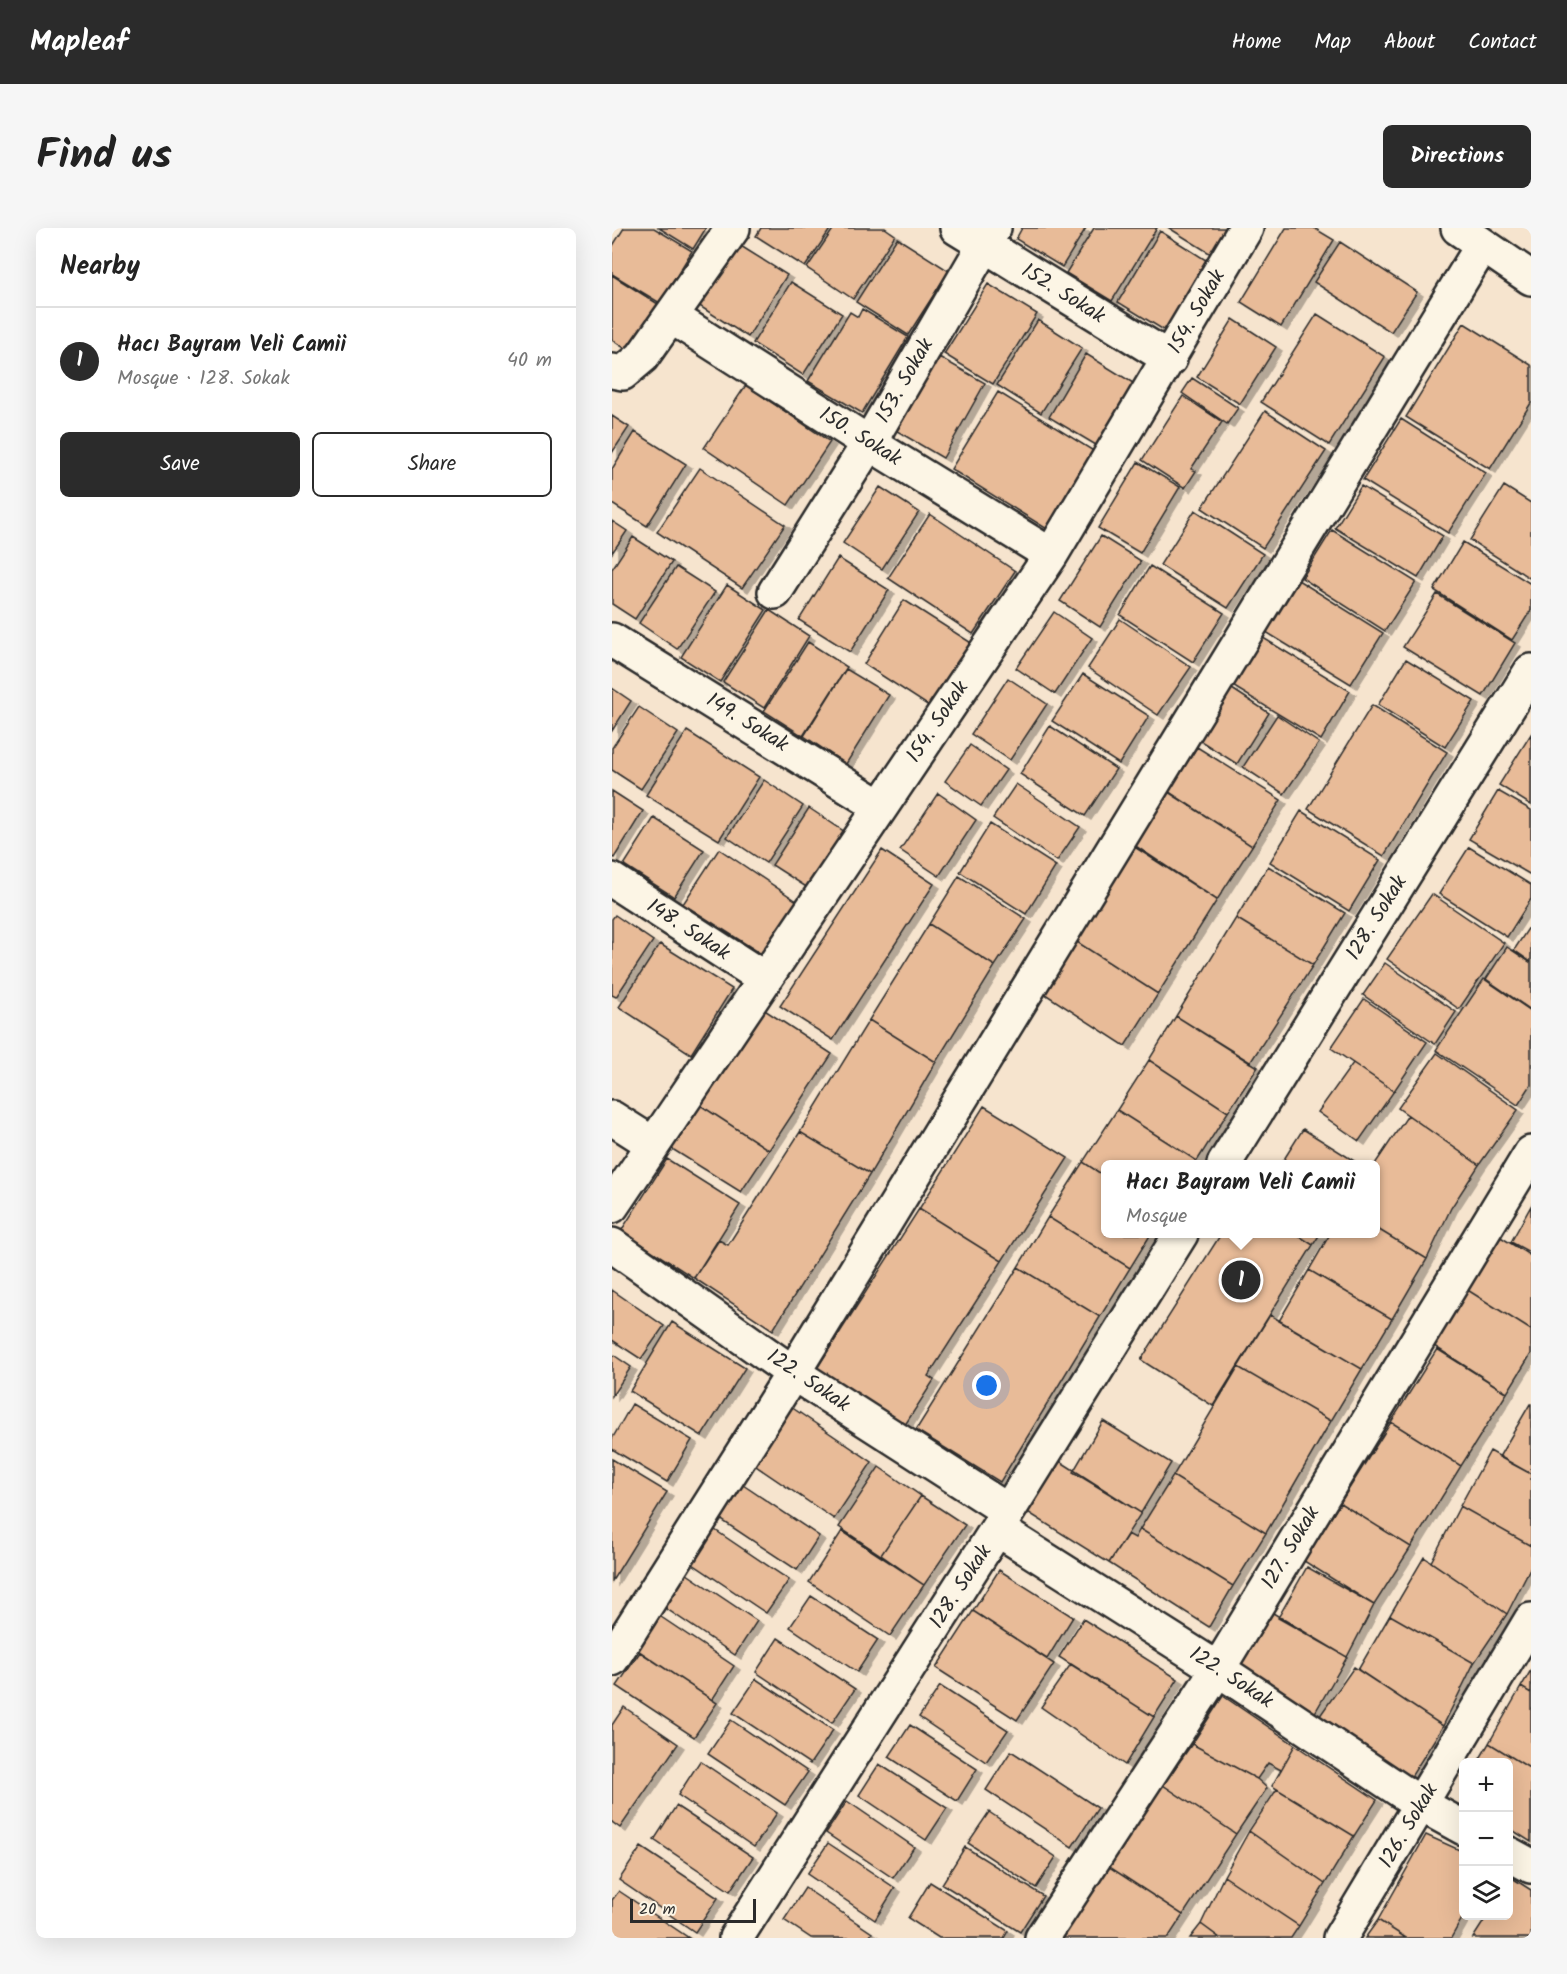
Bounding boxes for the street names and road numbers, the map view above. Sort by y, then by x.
street label: 152. Sokak [1015,255,1112,333]
street label: 154. Sokak [1159,263,1235,361]
street label: 153. Sokak [867,332,943,430]
street label: 150. Sokak [812,399,908,475]
street label: 154. Sokak [898,674,978,770]
street label: 149. Sokak [699,685,795,761]
street label: 128. Sokak [1338,869,1416,967]
street label: 148. Sokak [639,890,737,970]
street label: 122. Sokak [760,1341,857,1421]
street label: 127. Sokak [1253,1500,1329,1596]
street label: 128. Sokak [921,1538,1001,1636]
street label: 122. Sokak [1182,1638,1280,1718]
street label: 126. Sokak [1371,1777,1447,1875]

